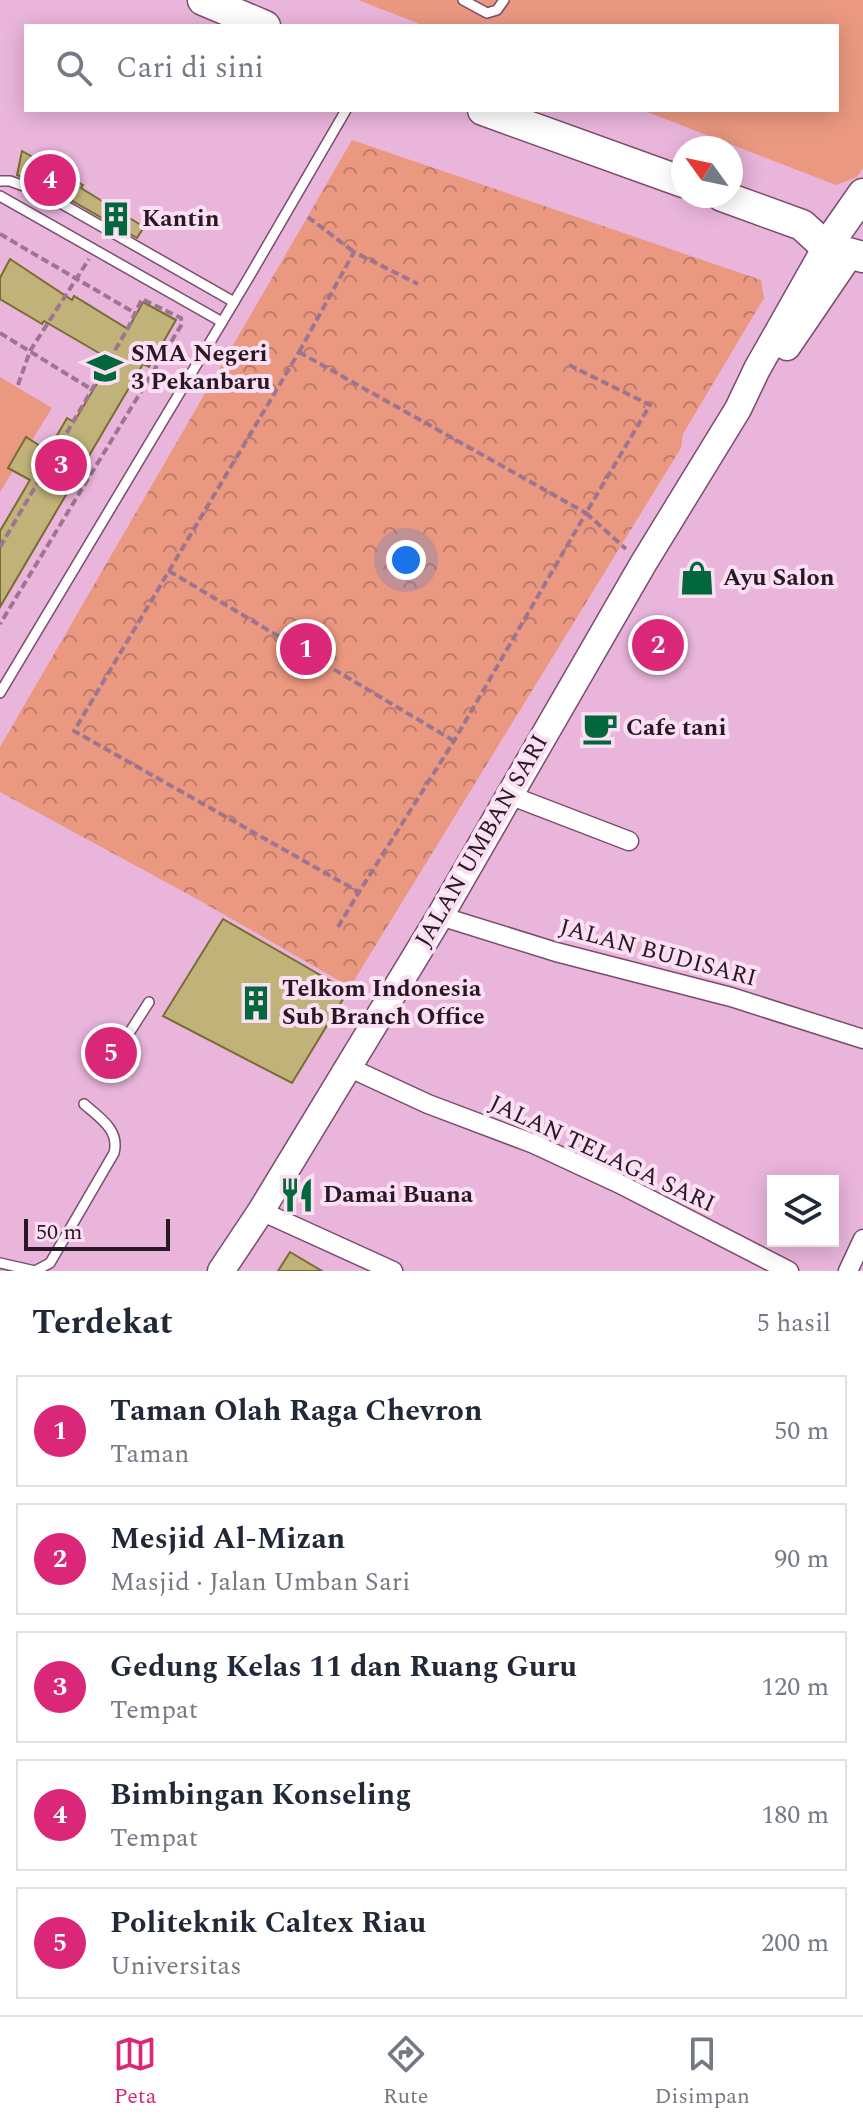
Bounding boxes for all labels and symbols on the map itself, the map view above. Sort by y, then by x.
north arrow [671,136,743,208]
pin: 4 [24,150,76,210]
building icon: Kantin [97,200,135,238]
place label: Kantin [142,201,220,237]
place label: SMA Negeri 3 Pekanbaru [131,336,270,400]
school or university icon: SMA Negeri 3 Pekanbaru [86,349,124,387]
pin: 3 [35,435,87,495]
your location [386,540,426,580]
shop icon: Ayu Salon [678,559,716,597]
place label: Ayu Salon [723,560,835,596]
pin: 2 [632,615,684,675]
pin: 1 [280,619,332,679]
cafe icon: Cafe tani [581,709,619,747]
place label: Cafe tani [626,710,726,746]
street label: JALAN UMBAN SARI [406,728,558,954]
street label: JALAN BUDISARI [555,909,761,997]
place label: Telkom Indonesia Sub Branch Office [282,971,485,1035]
building icon: Telkom Indonesia Sub Branch Office [237,984,275,1022]
pin: 5 [85,1023,137,1083]
street label: JALAN TELAGA SARI [483,1086,721,1222]
restaurant icon: Damai Buana [278,1176,316,1214]
place label: Damai Buana [323,1177,474,1213]
scale bar [24,1215,170,1251]

